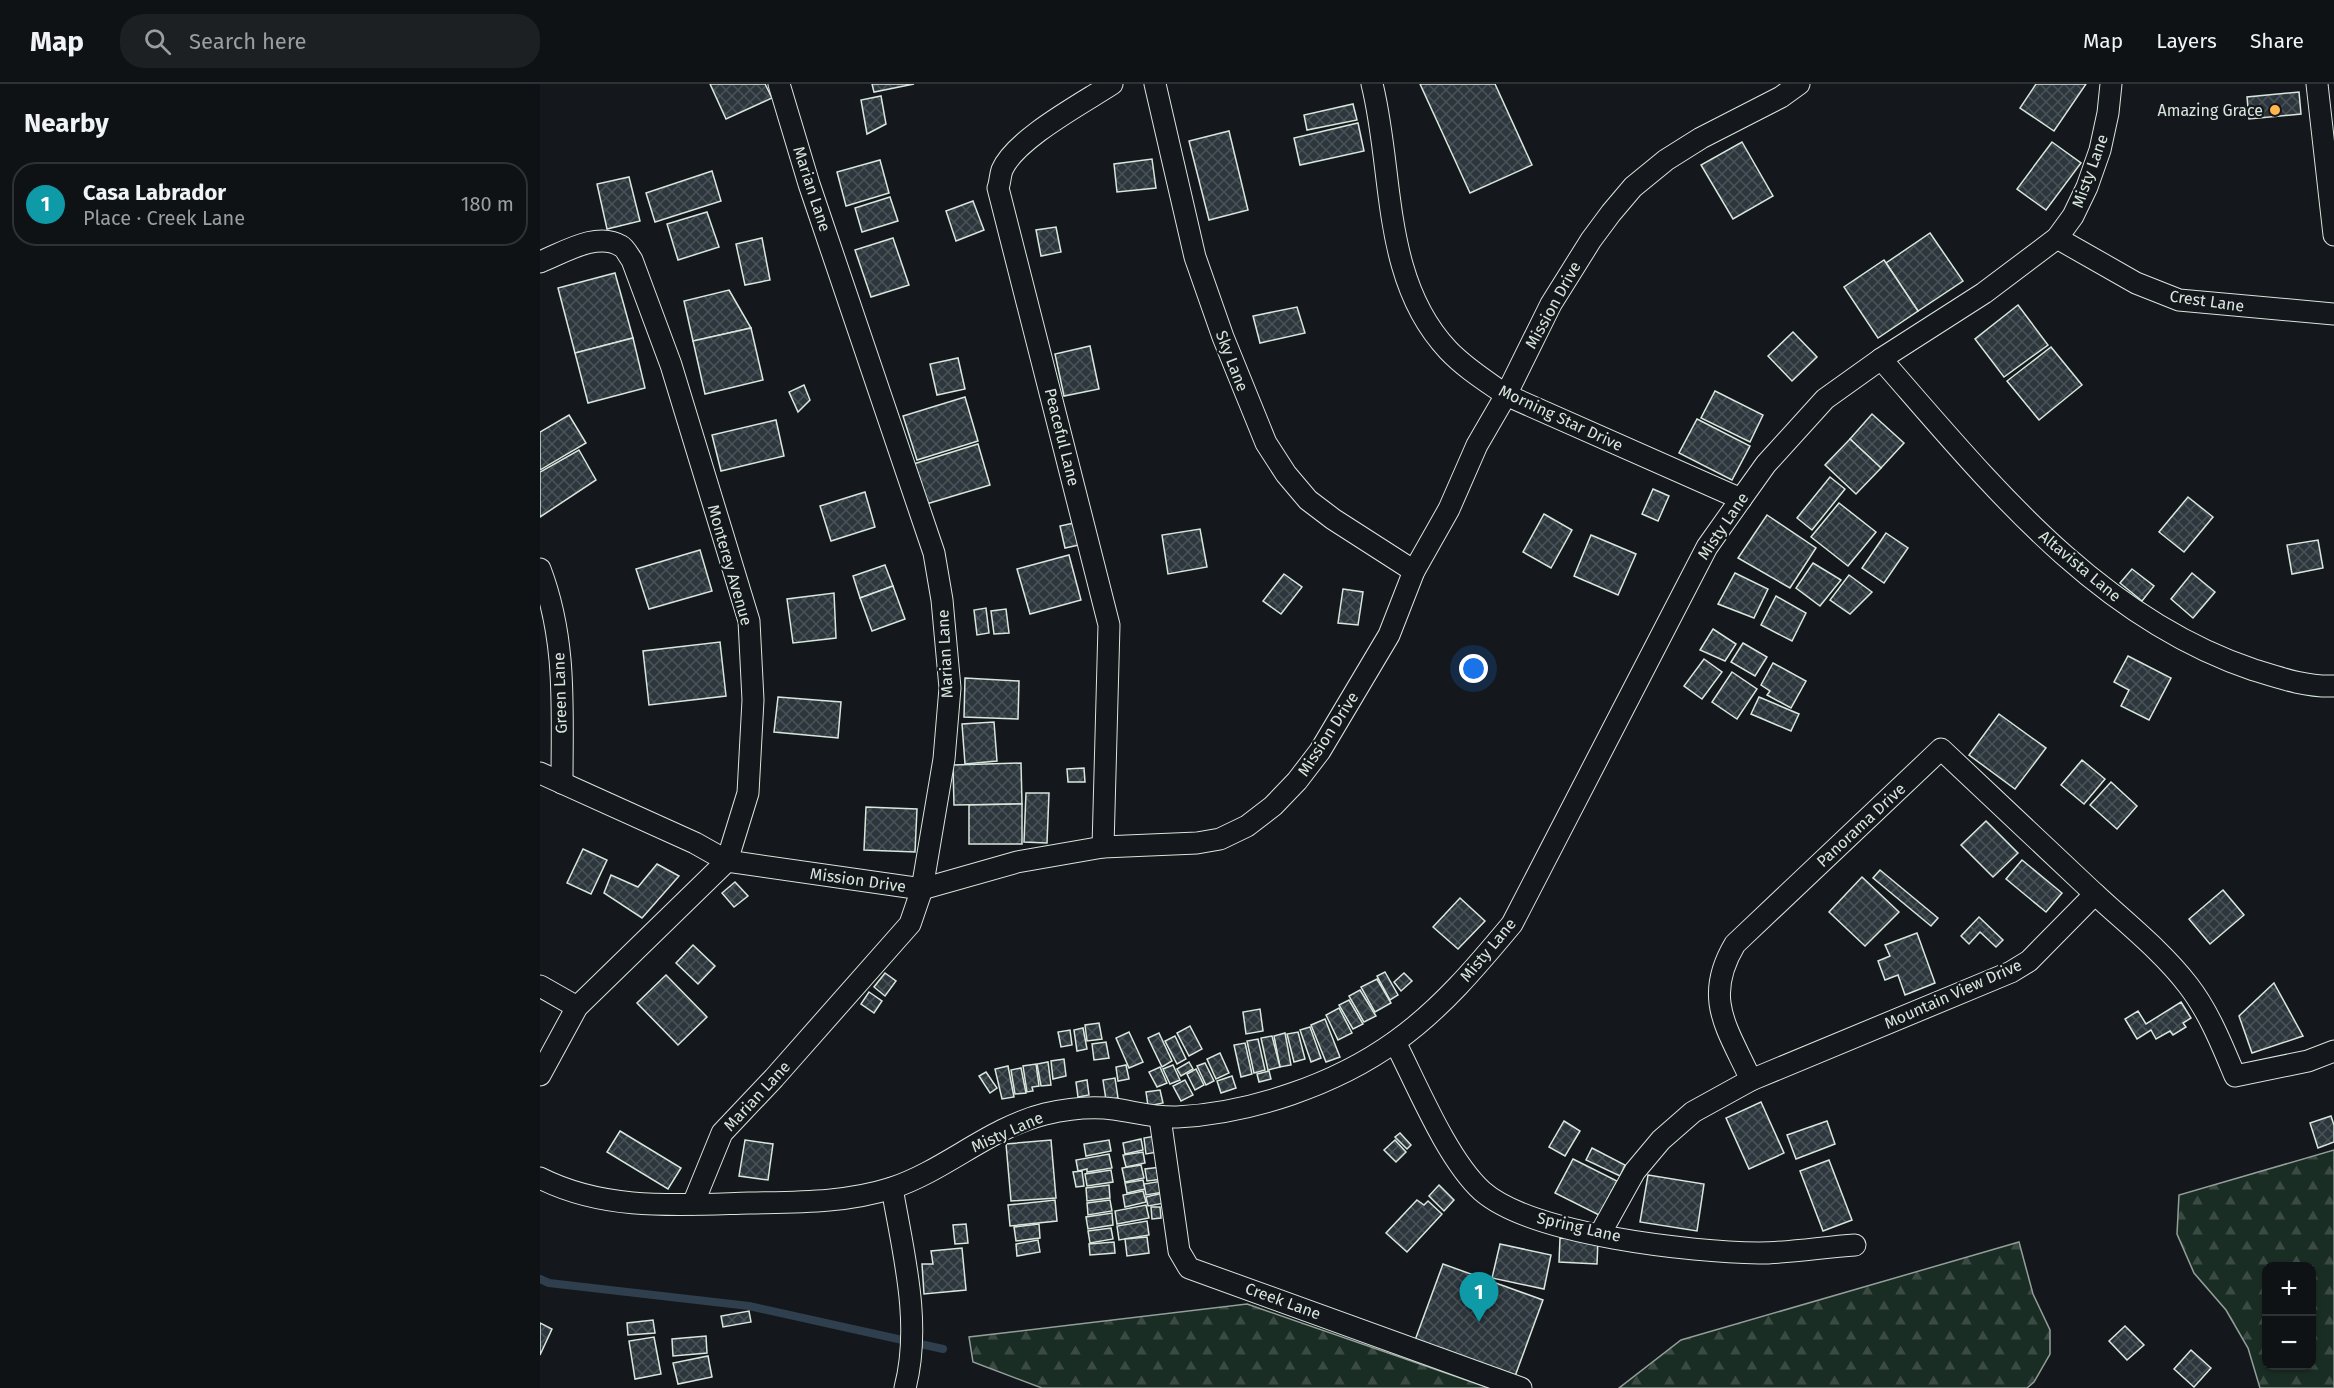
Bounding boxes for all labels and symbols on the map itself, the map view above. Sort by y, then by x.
place label: Amazing Grace [2158,101,2263,120]
marker: Amazing Grace [2268,103,2282,117]
street label: Misty Lane [2068,132,2112,210]
street label: Marian Lane [789,144,835,234]
street label: Mission Drive [1521,258,1585,352]
street label: Crest Lane [2168,286,2246,316]
street label: Sky Lane [1212,328,1252,394]
street label: Morning Star Drive [1496,381,1626,455]
street label: Peaceful Lane [1041,386,1083,488]
street label: Misty Lane [1694,489,1752,563]
street label: Monterey Avenue [704,502,756,628]
street label: Altavista Lane [2035,526,2125,606]
street label: Marian Lane [933,609,957,699]
street label: Green Lane [549,652,571,734]
your location [1459,654,1488,683]
street label: Mission Drive [1294,688,1362,780]
street label: Panorama Drive [1813,779,1909,871]
street label: Mission Drive [809,864,907,896]
street label: Misty Lane [1456,914,1520,986]
street label: Mountain View Drive [1881,955,2025,1033]
street label: Marian Lane [720,1057,794,1135]
street label: Misty Lane [968,1108,1046,1156]
street label: Spring Lane [1535,1208,1623,1246]
pin: 1 [1460,1272,1498,1322]
street label: Creek Lane [1243,1279,1323,1323]

